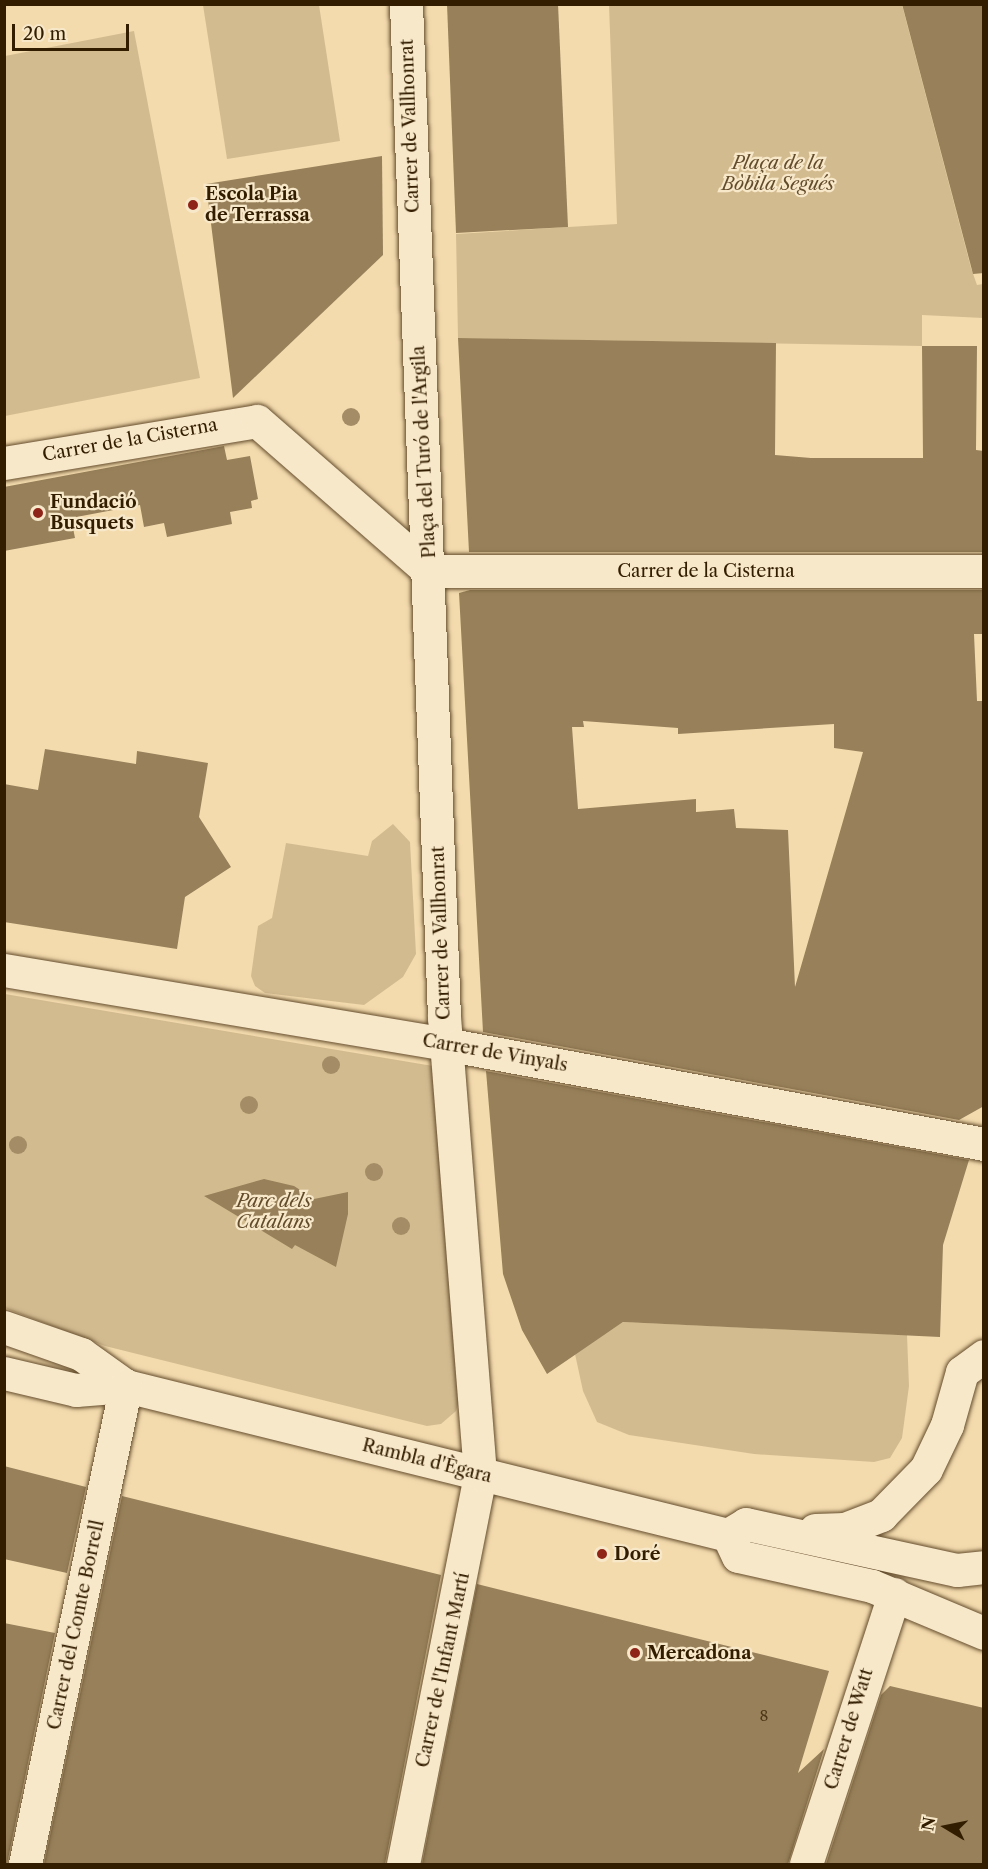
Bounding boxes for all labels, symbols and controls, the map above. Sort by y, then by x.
scale bar [15,12,132,50]
text: 20 m [23,23,66,45]
street label: Carrer de Vallhonrat [396,38,424,214]
park label: Plaça de la Bòbila Segués [722,153,834,195]
place label: Escola Pia de Terrassa [205,184,310,226]
marker: Escola Pia de Terrassa [186,198,200,212]
street label: Plaça del Turó de l'Argila [408,345,440,559]
street label: Carrer de la Cisterna [40,414,220,466]
place label: Fundació Busquets [50,492,137,534]
marker: Fundació Busquets [31,506,45,520]
street label: Carrer de la Cisterna [617,560,795,582]
street label: Carrer de Vallhonrat [427,845,455,1021]
street label: Carrer de Vinyals [420,1030,570,1076]
park label: Parc dels Catalans [236,1191,312,1234]
street label: Rambla d'Ègara [360,1434,494,1488]
street label: Carrer del Comte Borrell [43,1518,109,1732]
place label: Doré [614,1543,660,1565]
marker: Doré [595,1547,609,1561]
street label: Carrer de l'Infant Martí [412,1570,474,1770]
place label: Mercadona [647,1642,752,1664]
marker: Mercadona [628,1646,642,1660]
street label: Carrer de Watt [820,1665,878,1793]
house number: 8 [760,1707,768,1725]
north arrow [916,1797,976,1857]
text: N [917,1815,939,1832]

